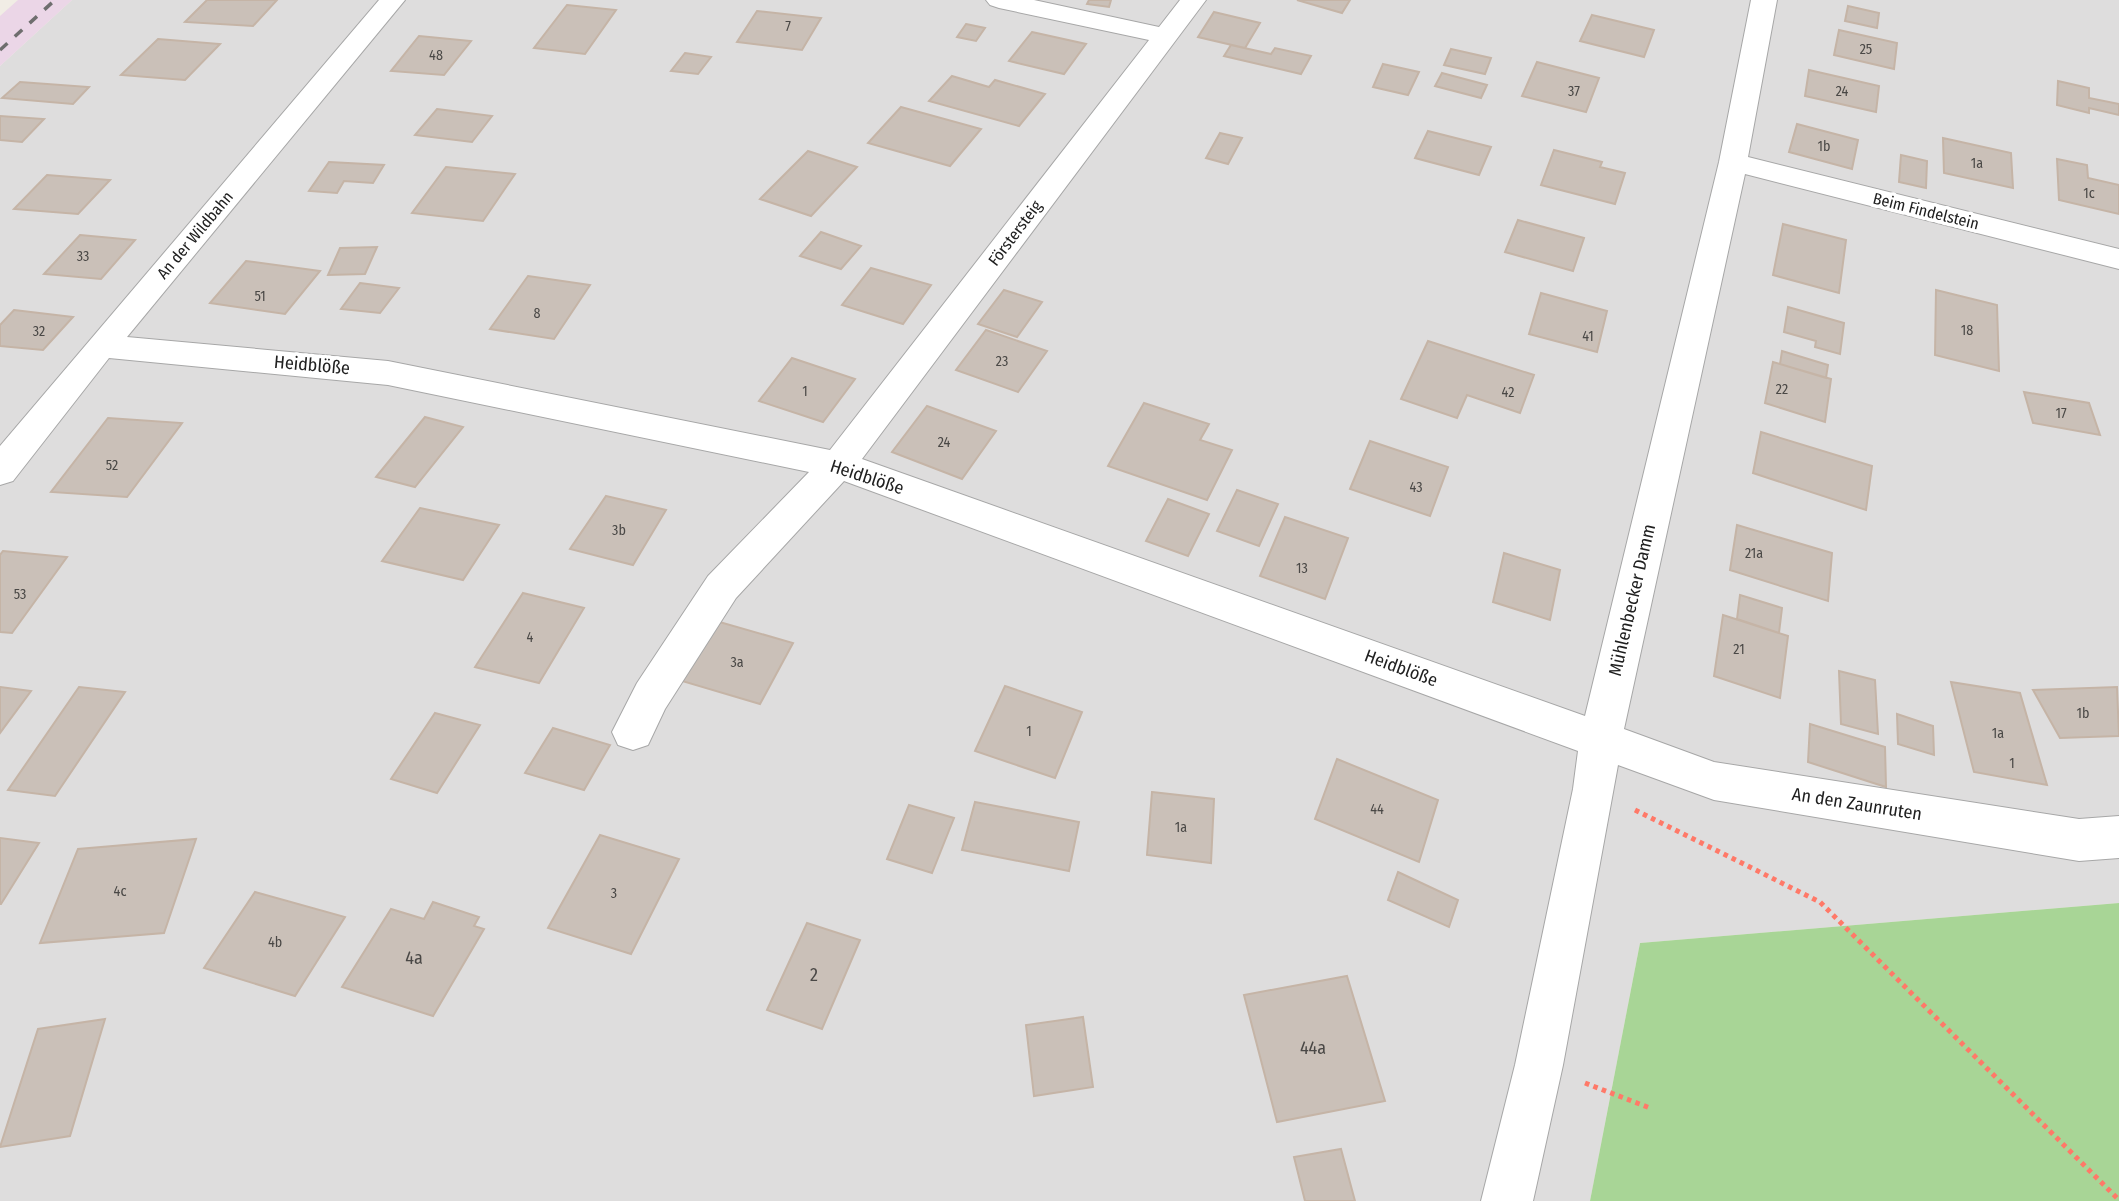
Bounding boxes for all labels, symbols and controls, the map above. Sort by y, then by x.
house number: 7 [785,18,791,35]
house number: 25 [1860,41,1872,58]
house number: 48 [429,47,443,64]
house number: 37 [1568,83,1580,100]
house number: 24 [1836,83,1849,100]
house number: 1b [1818,138,1830,155]
house number: 1a [1971,155,1983,172]
house number: 1c [2083,185,2095,202]
street label: An der Wildbahn [153,187,237,283]
street label: Beim Findelstein [1871,189,1981,233]
street label: Förstersteig [984,196,1046,269]
house number: 33 [77,248,89,265]
house number: 51 [254,288,266,305]
house number: 8 [534,305,541,322]
house number: 18 [1961,322,1973,339]
house number: 32 [33,323,45,340]
house number: 41 [1582,328,1594,345]
street label: Heidblöße [273,351,351,379]
house number: 23 [996,353,1008,370]
house number: 22 [1776,381,1788,398]
house number: 1 [802,383,808,400]
house number: 42 [1502,384,1514,401]
house number: 17 [2055,405,2067,422]
house number: 24 [938,434,951,451]
street label: Heidblöße [827,455,907,499]
house number: 52 [106,457,118,474]
house number: 43 [1410,479,1422,496]
house number: 3b [612,522,626,539]
street label: Mühlenbecker Damm [1604,522,1660,678]
house number: 21a [1745,545,1763,562]
house number: 13 [1296,560,1308,577]
house number: 53 [14,586,26,603]
house number: 4 [527,629,534,646]
house number: 21 [1733,641,1745,658]
street label: Heidblöße [1361,645,1441,691]
house number: 3a [730,654,744,671]
house number: 1b [2077,705,2089,722]
house number: 1 [1026,723,1032,740]
house number: 1a [1992,725,2004,742]
house number: 1 [2009,755,2015,772]
street label: An den Zaunruten [1791,783,1923,825]
house number: 44 [1370,801,1384,818]
house number: 1a [1175,819,1187,836]
house number: 4c [114,883,126,900]
house number: 3 [611,885,617,902]
house number: 4b [268,934,282,951]
house number: 4a [405,947,423,969]
house number: 2 [810,964,818,986]
house number: 44a [1300,1037,1326,1059]

